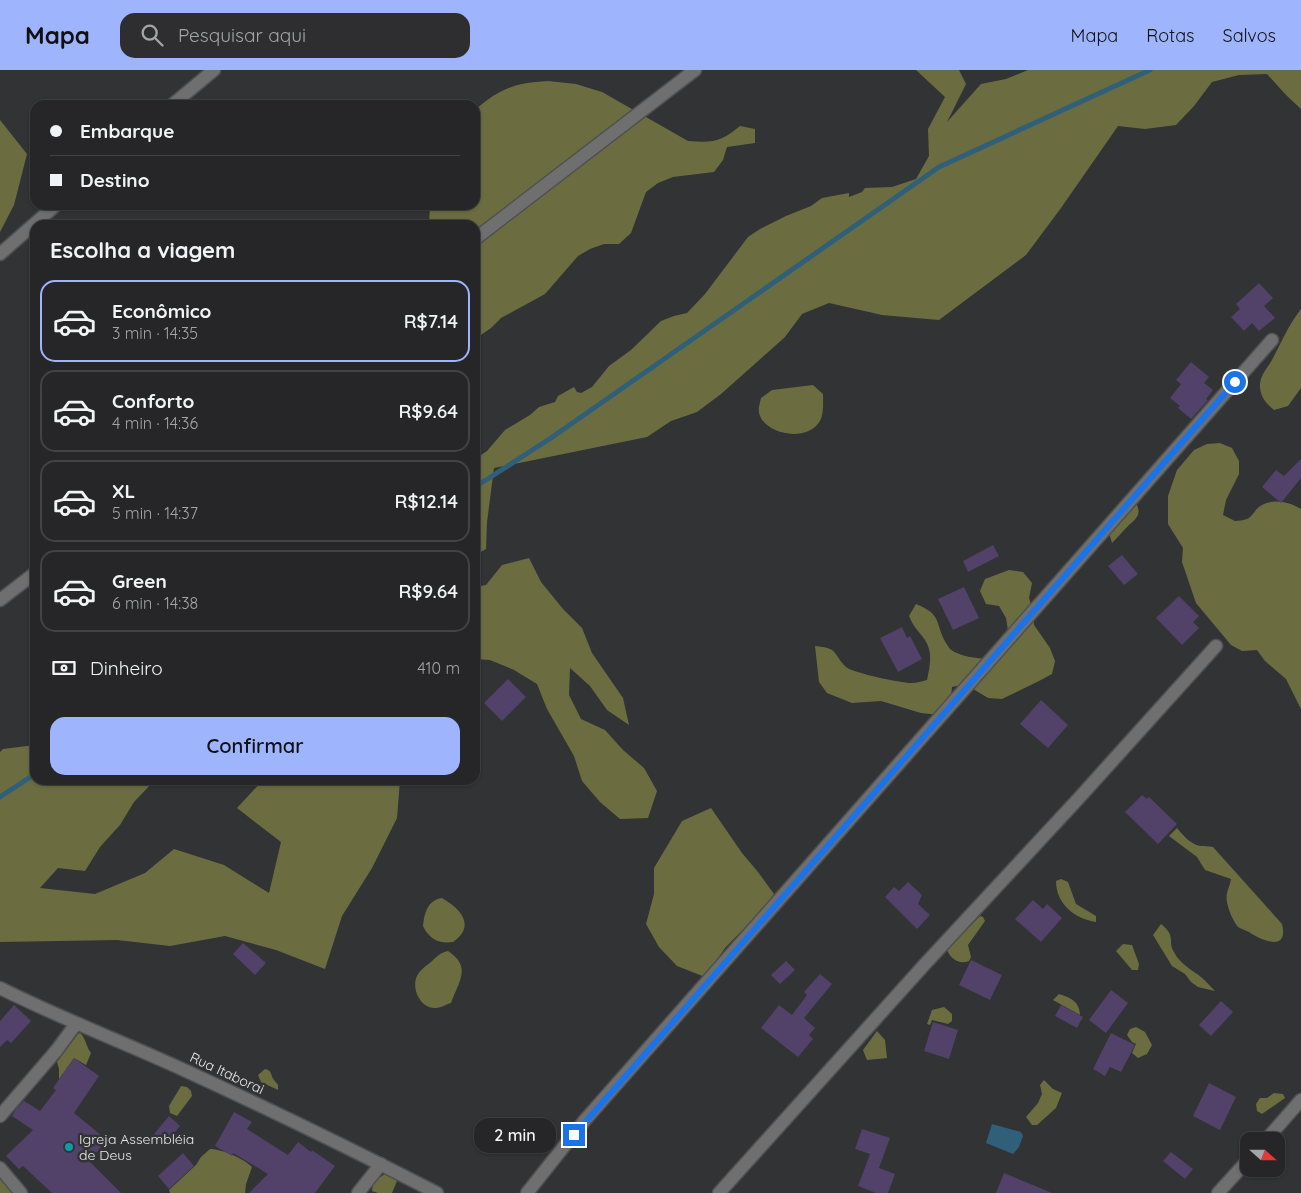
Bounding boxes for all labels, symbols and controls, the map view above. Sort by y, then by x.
search box [120,13,470,58]
text: Mapa [25,20,90,50]
icon: search [138,21,166,49]
text: Pesquisar aqui [178,23,306,47]
text: Mapa [1071,24,1118,47]
text: Rotas [1146,24,1195,47]
text: Salvos [1223,24,1276,47]
text: Embarque [80,119,174,143]
text: Destino [80,168,150,192]
text: Escolha a viagem [50,236,235,264]
icon: car [52,299,97,344]
text: Econômico [112,299,211,323]
text: R$7.14 [404,309,458,333]
text: 3 min · 14:35 [112,323,198,343]
route start [1224,371,1246,393]
icon: car [52,389,97,434]
text: Conforto [112,389,194,413]
text: R$9.64 [398,399,458,423]
text: 4 min · 14:36 [112,413,198,433]
icon: car [52,479,97,524]
text: XL [112,479,135,503]
text: R$12.14 [395,489,458,513]
text: 5 min · 14:37 [112,503,198,523]
icon: car [52,569,97,614]
text: Green [112,569,167,593]
text: R$9.64 [398,579,458,603]
text: 6 min · 14:38 [112,593,198,613]
icon: cash [50,654,78,682]
text: Dinheiro [90,656,163,680]
text: 410 m [417,658,460,678]
button: Confirmar [50,717,460,775]
street label: Rua Itaborai [187,1048,267,1098]
callout: 2 min [474,1118,556,1152]
route end [563,1124,585,1146]
text: 2 min [494,1125,536,1145]
place label: Igreja Assembléia de Deus [79,1130,194,1164]
north arrow [1240,1132,1285,1178]
map controls [1240,1132,1285,1177]
marker: Igreja Assembléia de Deus [63,1141,75,1153]

